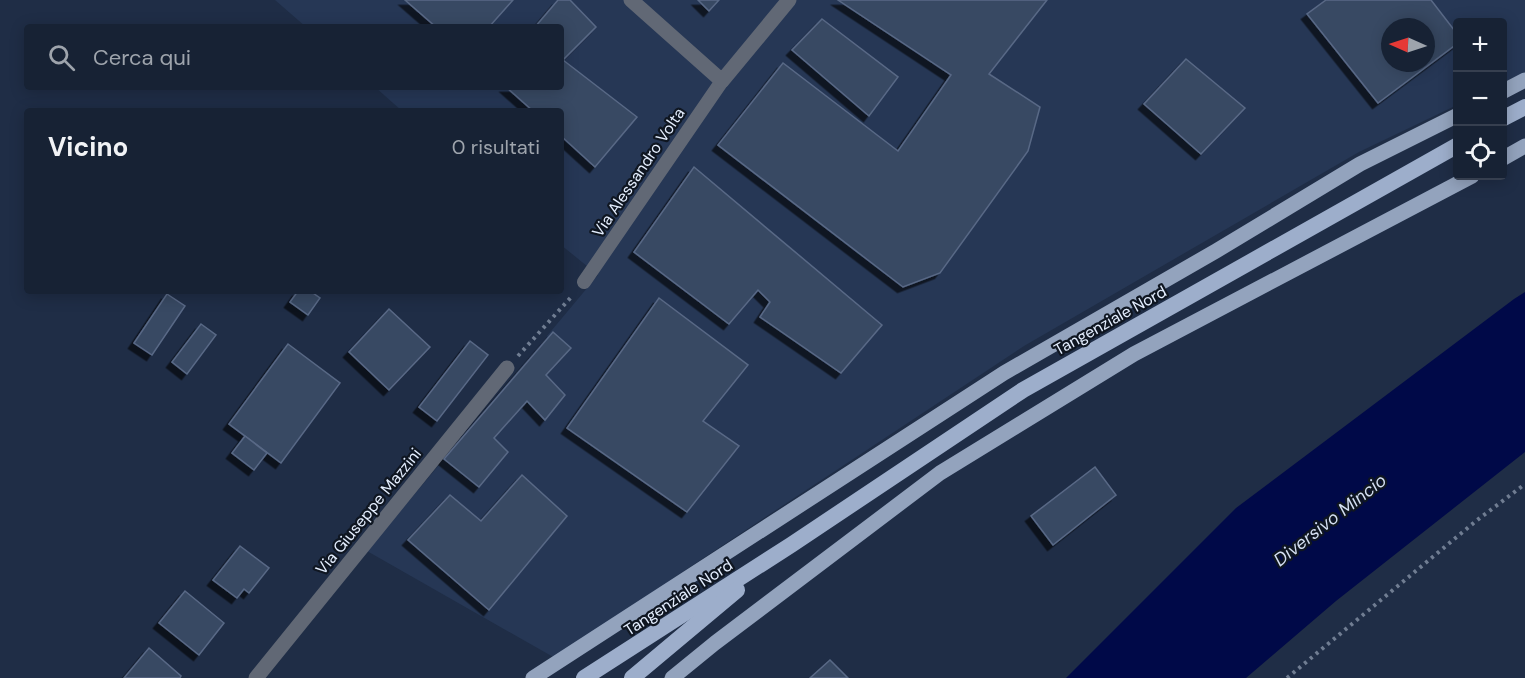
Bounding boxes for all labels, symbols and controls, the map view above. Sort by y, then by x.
north arrow [1381,18,1435,72]
map controls [1453,18,1507,180]
button: + [1453,18,1507,72]
search box [24,24,564,90]
icon: search [45,41,78,74]
text: Cerca qui [93,43,191,72]
button: − [1453,72,1507,126]
street label: Via Alessandro Volta [587,103,690,241]
button: locate [1453,126,1507,180]
text: Vicino [48,130,128,164]
text: 0 risultati [452,134,540,160]
street label: Tangenziale Nord [1050,281,1170,360]
street label: Via Giuseppe Mazzini [311,444,426,579]
water label: Diversivo Mincio [1269,468,1391,572]
street label: Tangenziale Nord [620,554,737,640]

